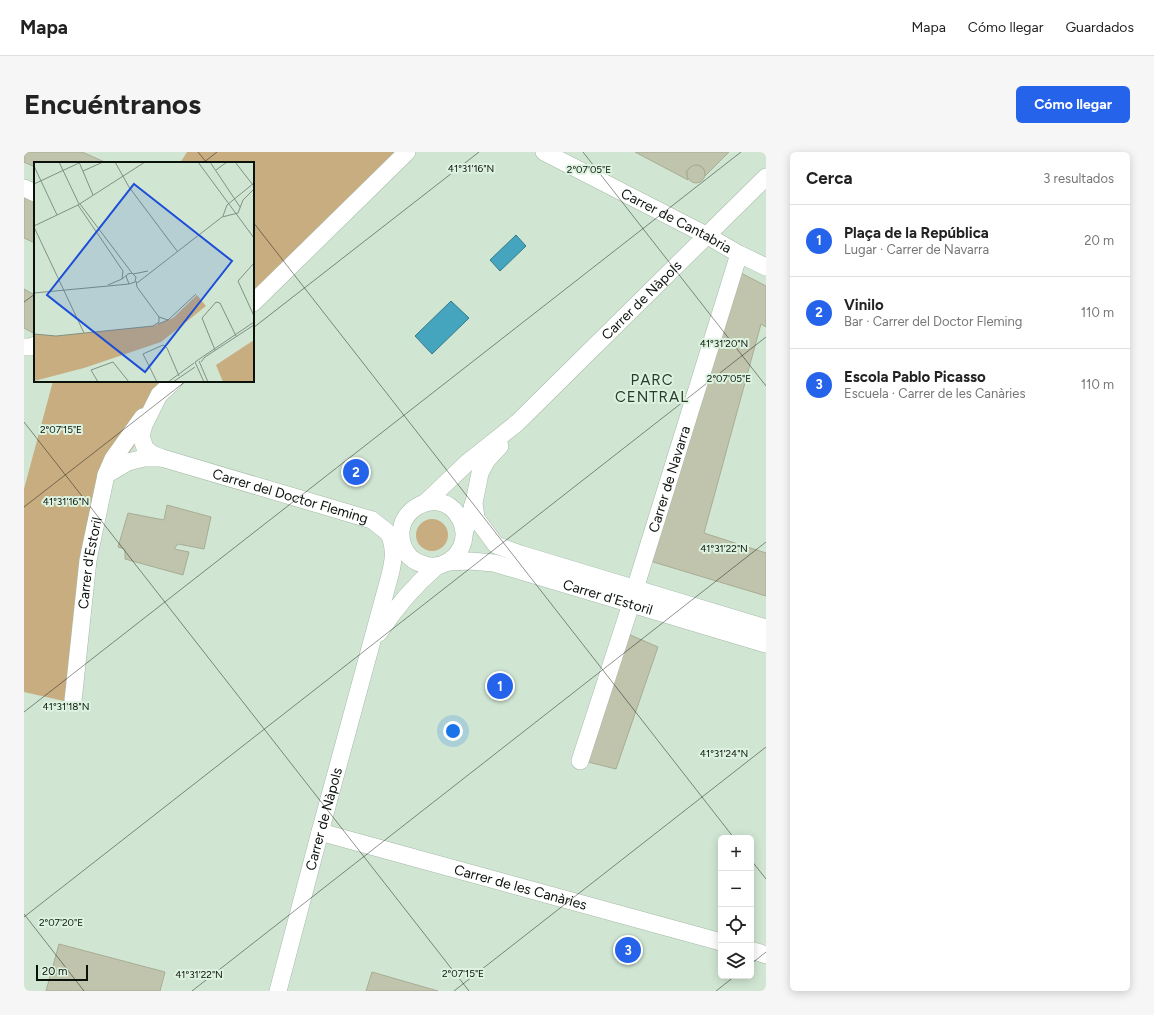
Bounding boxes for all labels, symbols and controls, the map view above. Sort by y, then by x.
text: Mapa [20,16,68,39]
text: Mapa [911,19,946,36]
text: Cómo llegar [968,19,1043,36]
text: Guardados [1065,19,1134,36]
button: Cómo llegar [1016,86,1130,123]
text: Encuéntranos [24,87,201,121]
inset map [34,162,254,382]
text: 41°31'16"N [448,162,494,175]
text: 2°07'05"E [567,163,611,176]
text: Cerca [806,168,853,188]
text: 3 resultados [1043,171,1114,186]
street label: Carrer de Cantabria [618,184,735,257]
text: Plaça de la República [844,224,989,242]
text: 1 [816,233,822,248]
text: 20 m [1084,233,1114,248]
text: Lugar · Carrer de Navarra [844,242,989,257]
street label: Carrer de Nàpols [598,257,685,343]
text: Vinilo [844,296,884,314]
text: 2 [815,305,823,320]
text: 110 m [1081,305,1114,320]
text: Bar · Carrer del Doctor Fleming [844,314,1023,329]
text: 41°31'20"N [700,337,748,350]
text: Escola Pablo Picasso [844,368,986,386]
district label: PARC CENTRAL [615,371,689,406]
text: 2°07'05"E [707,372,751,385]
text: 3 [815,377,823,392]
text: 110 m [1081,377,1114,392]
text: Escuela · Carrer de les Canàries [844,386,1025,401]
text: 2°07'15"E [40,423,82,436]
street label: Carrer de Navarra [645,424,694,535]
pin: 2 [343,457,369,487]
street label: Carrer del Doctor Fleming [211,465,370,527]
text: 41°31'16"N [43,495,89,508]
street label: Carrer d'Estoril [74,516,105,610]
text: 41°31'22"N [700,542,748,555]
street label: Carrer d'Estoril [561,576,655,618]
pin: 1 [487,671,513,701]
text: 41°31'18"N [43,700,89,713]
your location [443,721,463,741]
text: 41°31'24"N [700,747,748,760]
street label: Carrer de Nàpols [302,766,346,872]
map controls [718,835,754,979]
button: + [718,835,754,871]
street label: Carrer de les Canàries [452,861,589,913]
button: − [718,871,754,907]
button: locate [718,907,754,943]
text: 2°07'20"E [39,916,83,929]
pin: 3 [615,935,641,965]
button: layers [718,943,754,979]
scale bar [36,963,88,982]
text: 20 m [42,965,67,978]
text: 2°07'15"E [442,967,484,980]
text: 41°31'22"N [175,968,223,981]

